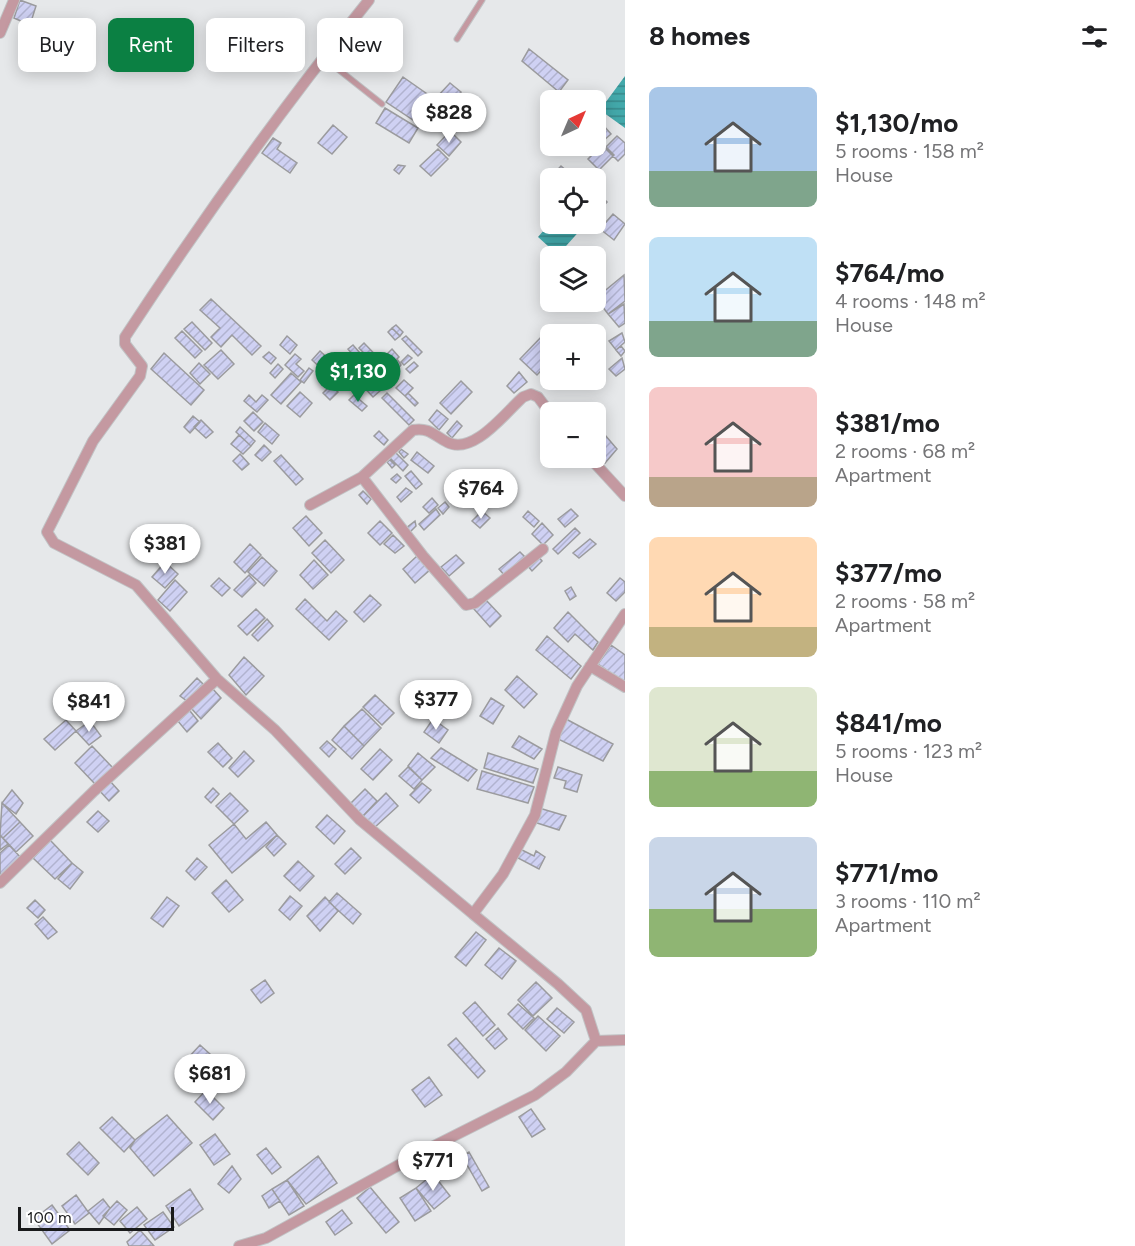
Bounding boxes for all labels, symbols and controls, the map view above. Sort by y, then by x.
chip: Buy [18,18,96,72]
chip: Rent [108,18,194,72]
chip: Filters [206,18,305,72]
chip: New [317,18,403,72]
text: 8 homes [649,20,750,52]
icon: filters [1078,20,1111,53]
north arrow [540,90,606,156]
map controls [540,90,606,468]
pin: $828 [413,93,485,144]
text: $828 [425,100,473,124]
text: $1,130/mo [835,107,958,139]
icon: home [697,111,769,183]
text: 5 rooms · 158 m² [835,139,984,163]
text: House [835,163,893,187]
button: locate [540,168,606,234]
button: layers [540,246,606,312]
text: $764/mo [835,257,944,289]
icon: home [697,261,769,333]
text: 4 rooms · 148 m² [835,289,986,313]
text: House [835,313,893,337]
button: + [540,324,606,390]
pin: $1,130 [309,352,407,403]
text: $1,130 [329,359,387,383]
button: − [540,402,606,468]
text: $381/mo [835,407,940,439]
icon: home [697,411,769,483]
text: 2 rooms · 68 m² [835,439,975,463]
text: Apartment [835,463,932,487]
pin: $764 [445,469,517,520]
text: $764 [458,476,504,500]
pin: $381 [129,524,201,575]
text: $381 [144,531,186,555]
text: $377/mo [835,557,942,589]
icon: home [697,561,769,633]
text: 2 rooms · 58 m² [835,589,975,613]
text: Apartment [835,613,932,637]
pin: $377 [400,680,472,731]
pin: $841 [53,682,125,733]
text: $377 [414,687,458,711]
text: $841 [67,689,111,713]
text: $841/mo [835,707,942,739]
icon: home [697,711,769,783]
text: 5 rooms · 123 m² [835,739,982,763]
text: House [835,763,893,787]
text: $771/mo [835,857,938,889]
icon: home [697,861,769,933]
text: 3 rooms · 110 m² [835,889,981,913]
text: Apartment [835,913,932,937]
pin: $681 [174,1054,246,1105]
text: $681 [188,1061,232,1085]
pin: $771 [397,1141,469,1192]
text: $771 [412,1148,454,1172]
scale bar [18,1204,174,1232]
text: 100 m [27,1208,72,1227]

